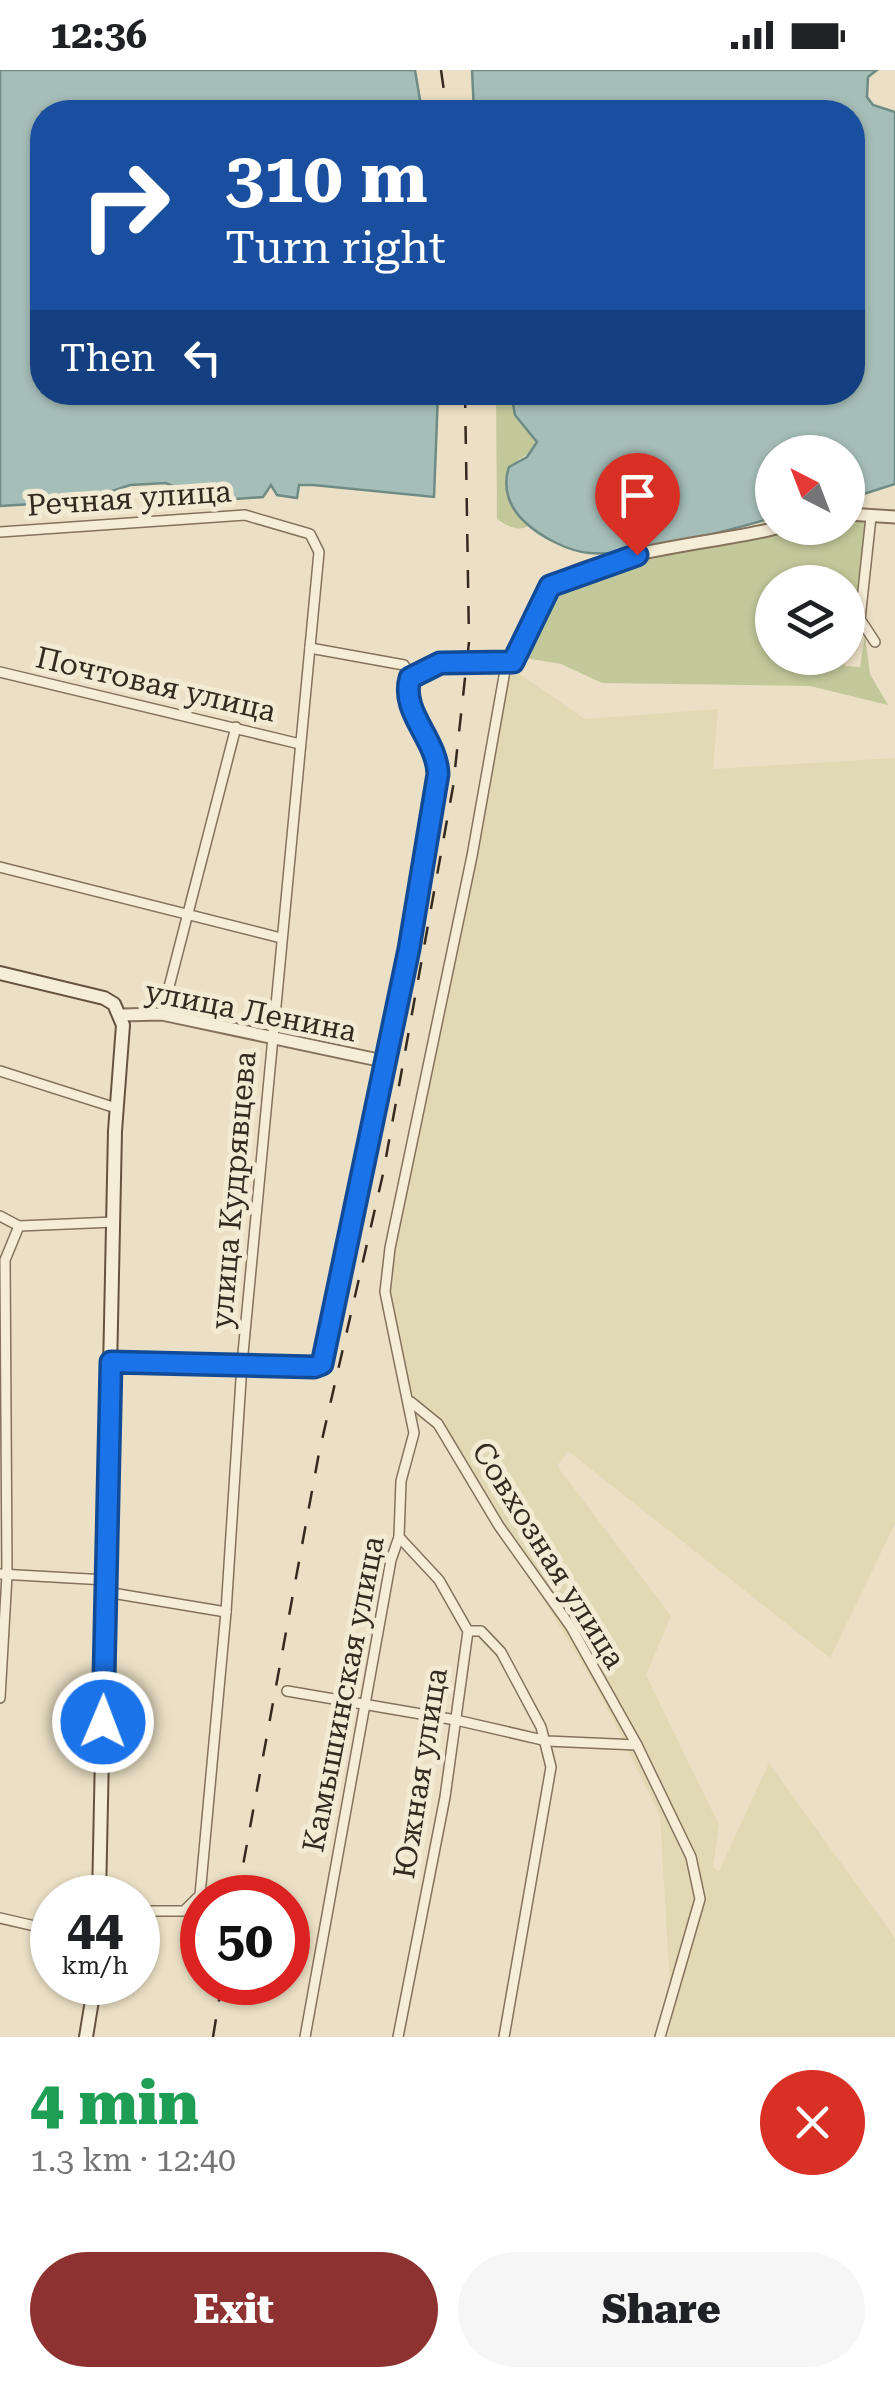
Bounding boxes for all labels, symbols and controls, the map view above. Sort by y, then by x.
text: 12:36 [50,13,147,57]
text: 310 m [225,137,428,219]
icon: right [60,140,190,270]
text: Turn right [225,221,446,274]
icon: left [175,330,230,385]
text: Then [60,336,155,380]
north arrow [755,435,865,545]
map controls [755,435,865,675]
pin [595,453,680,556]
icon: arrive [610,468,665,523]
street label: Речная улица [25,473,233,523]
button: layers [755,565,865,675]
street label: Почтовая улица [33,639,279,729]
street label: улица Ленина [142,973,360,1049]
street label: улица Кудрявцева [203,1050,263,1330]
street label: Совхозная улица [465,1435,633,1675]
street label: Камышинская улица [295,1533,391,1855]
street label: Южная улица [386,1665,454,1881]
position arrow [51,1670,155,1774]
speed limit sign: 50 [180,1875,310,2005]
text: 44 [67,1899,123,1957]
text: km/h [62,1951,128,1980]
text: 4 min [30,2068,199,2139]
button: close [760,2070,865,2175]
text: 1.3 km · 12:40 [30,2141,236,2179]
button: Exit [30,2252,438,2367]
button: Share [458,2252,865,2367]

